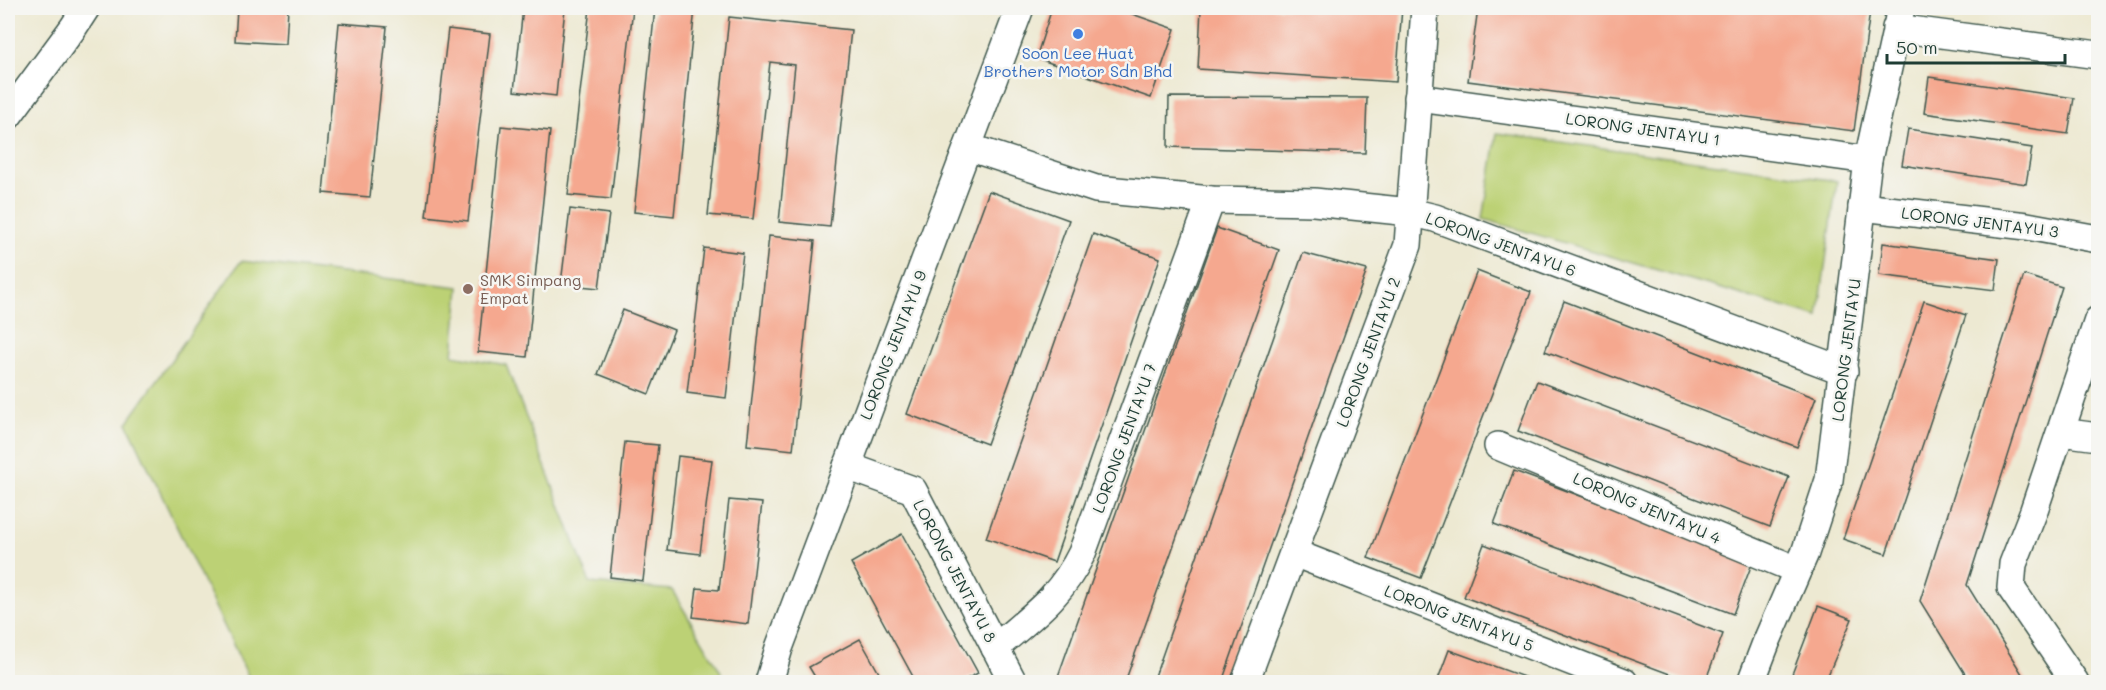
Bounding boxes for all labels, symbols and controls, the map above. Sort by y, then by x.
marker: Soon Lee Huat Brothers Motor Sdn Bhd [1071,27,1085,41]
scale bar [1887,27,2066,65]
text: 50 m [1896,35,1938,59]
place label: Soon Lee Huat Brothers Motor Sdn Bhd [984,42,1172,81]
street label: LORONG JENTAYU 1 [1564,107,1722,150]
street label: LORONG JENTAYU 3 [1900,201,2060,242]
street label: LORONG JENTAYU 6 [1423,207,1579,280]
street label: LORONG JENTAYU 9 [854,267,931,422]
place label: SMK Simpang Empat [480,269,581,308]
street label: LORONG JENTAYU 2 [1331,274,1404,430]
street label: LORONG JENTAYU [1826,277,1865,423]
marker: SMK Simpang Empat [461,282,475,296]
street label: LORONG JENTAYU 7 [1087,360,1160,516]
street label: LORONG JENTAYU 4 [1570,467,1725,548]
street label: LORONG JENTAYU 8 [909,496,1002,646]
street label: LORONG JENTAYU 5 [1382,579,1537,656]

